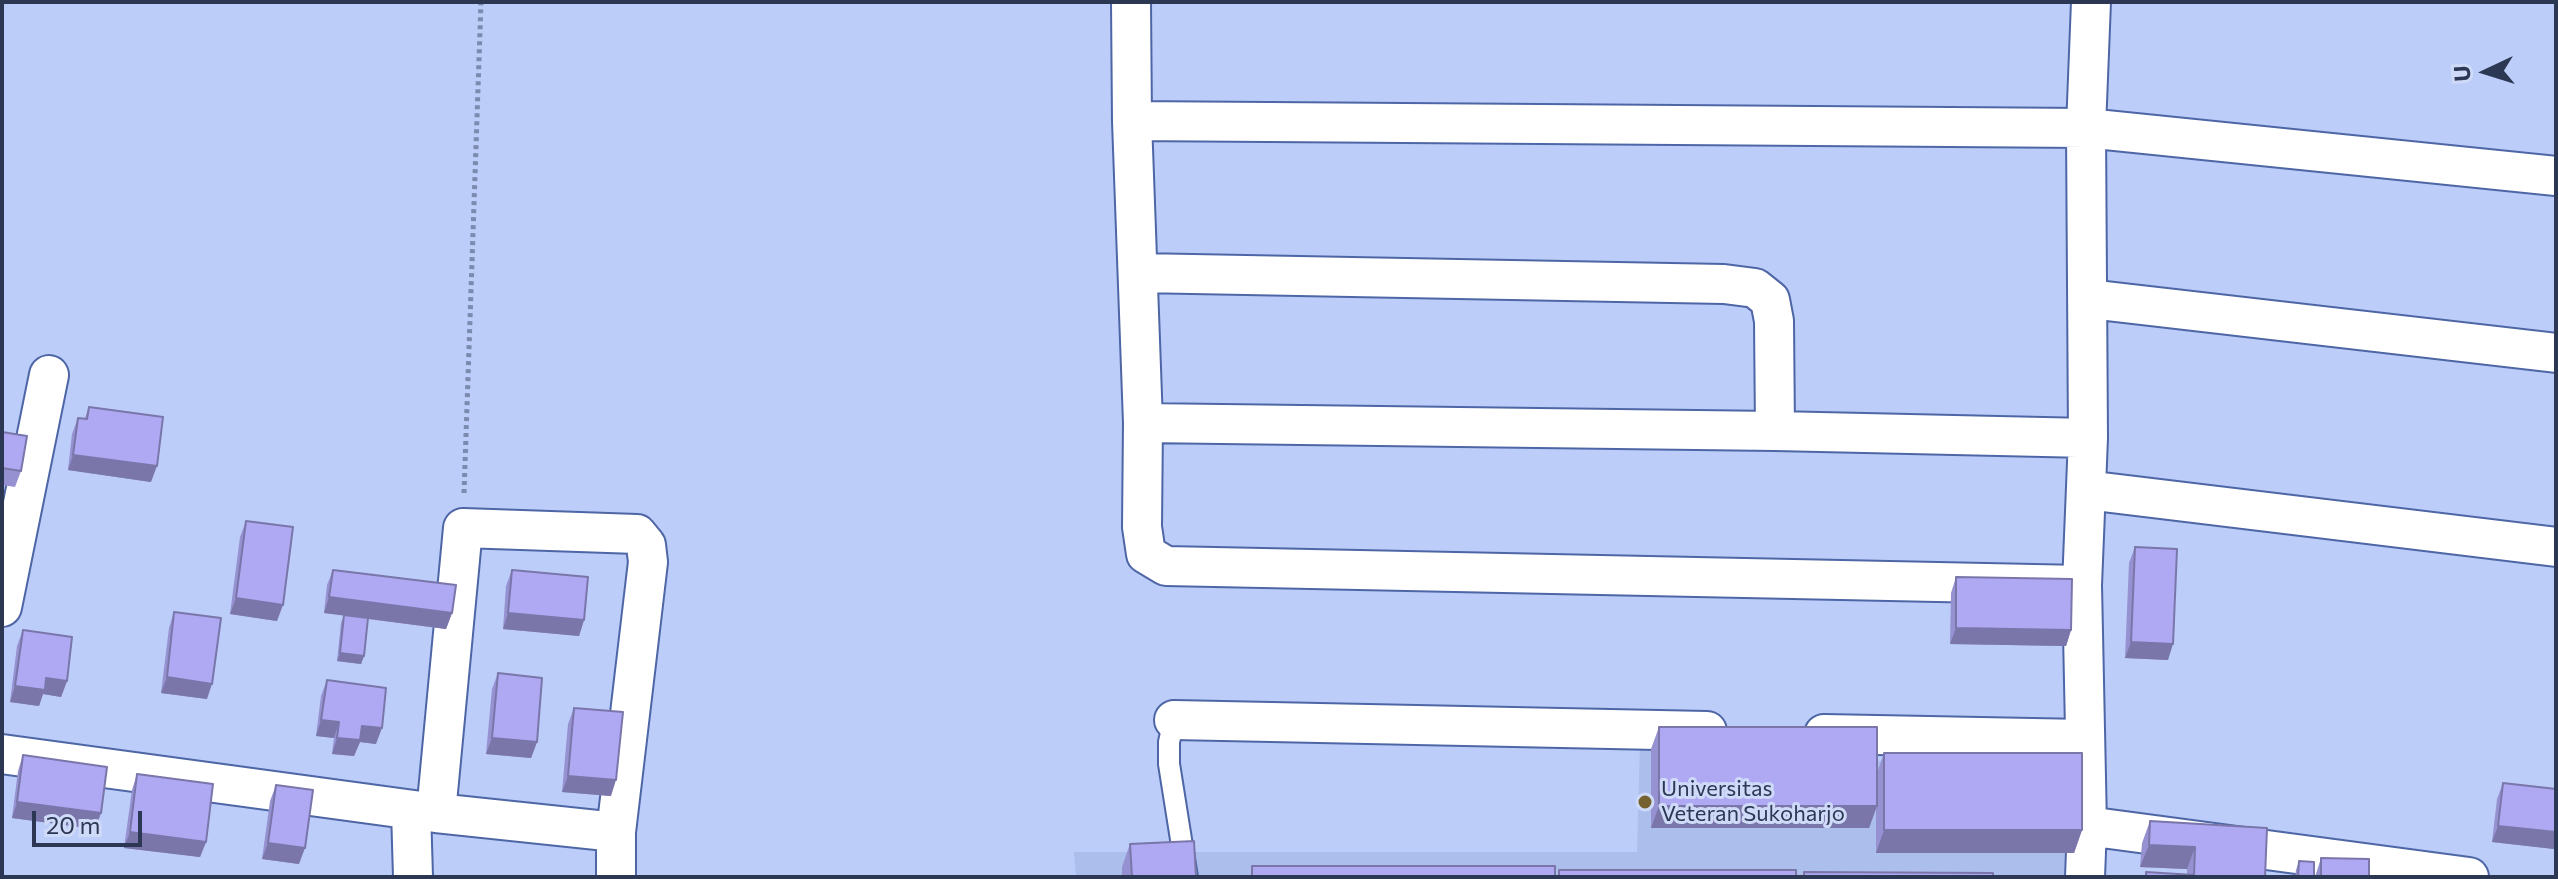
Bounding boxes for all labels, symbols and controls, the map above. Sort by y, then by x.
north arrow [2446,32,2526,112]
text: U [2448,65,2476,83]
place label: Universitas Veteran Sukoharjo [1661,776,1845,828]
marker: Universitas Veteran Sukoharjo [1636,793,1654,811]
scale bar [36,795,146,845]
text: 20 m [46,810,100,839]

